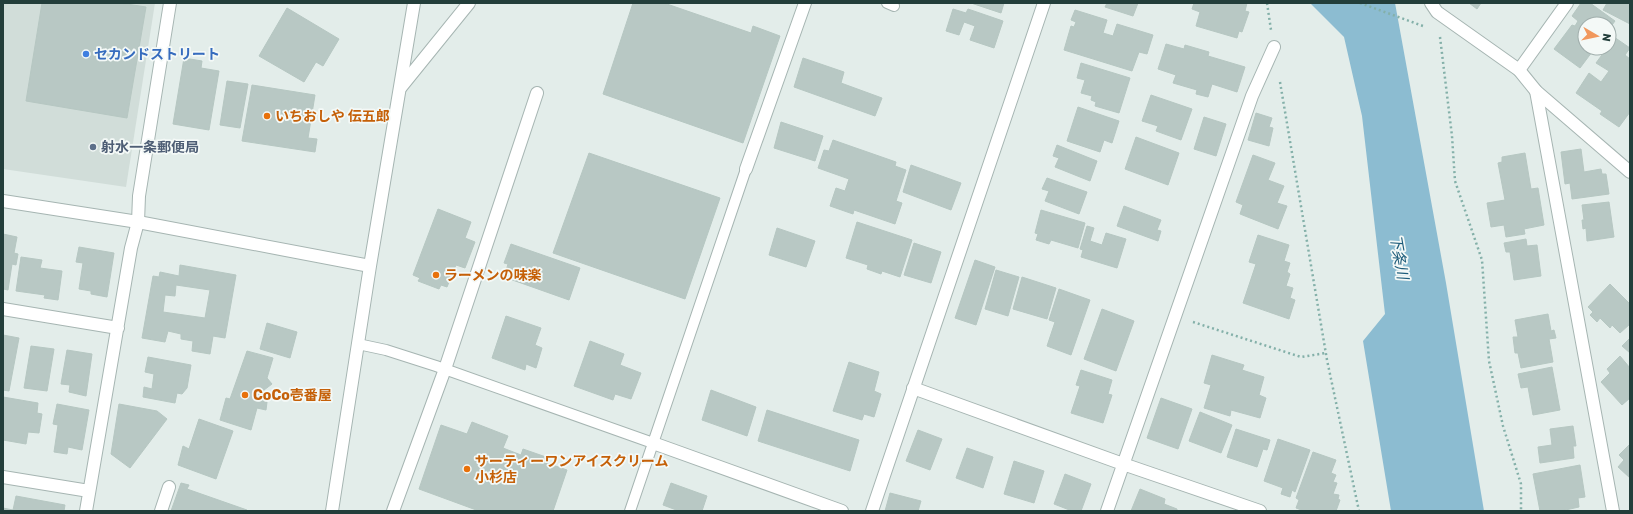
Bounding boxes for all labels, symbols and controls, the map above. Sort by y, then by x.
north arrow [1577,16,1617,56]
text: N [1599,33,1613,42]
place label: セカンドストリート [94,46,220,63]
marker: セカンドストリート [81,49,91,59]
place label: いちおしや 伝五郎 [275,108,390,125]
marker: いちおしや 伝五郎 [262,111,272,121]
place label: 射水一条郵便局 [101,139,199,156]
marker: 射水一条郵便局 [88,142,98,152]
water label: 下条川 [1386,233,1412,283]
place label: ラーメンの味楽 [444,267,541,284]
marker: ラーメンの味楽 [431,270,441,280]
place label: CoCo壱番屋 [253,387,332,404]
marker: CoCo壱番屋 [240,390,250,400]
place label: サーティーワンアイスクリーム 小杉店 [475,453,669,486]
marker: サーティーワンアイスクリーム 小杉店 [462,464,472,474]

